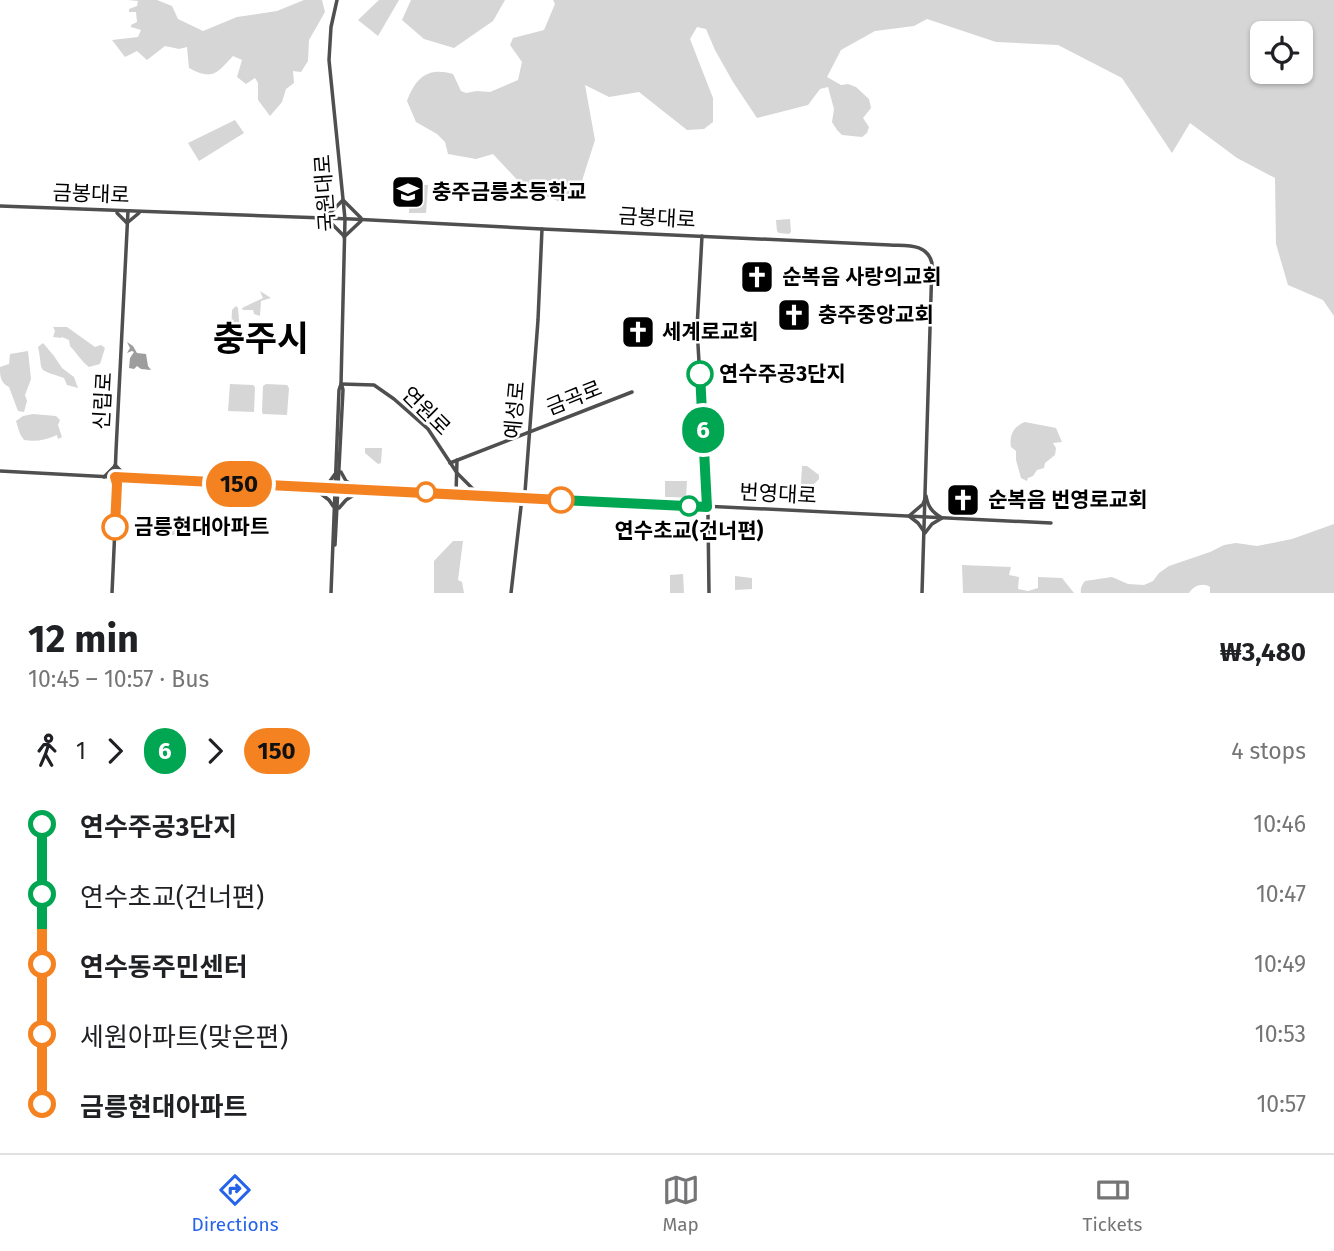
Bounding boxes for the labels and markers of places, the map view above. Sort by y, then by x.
school or university icon: 충주금릉초등학교 [389,173,427,211]
place label: 충주금릉초등학교 [432,179,587,205]
church icon: 순복음 사랑의교회 [738,258,776,296]
place label: 순복음 사랑의교회 [782,264,942,290]
church icon: 충주중앙교회 [775,296,813,334]
place label: 충주중앙교회 [818,302,934,328]
church icon: 세계로교회 [619,313,657,351]
place label: 세계로교회 [662,319,759,345]
marker: 연수주공3단지 [687,361,713,387]
place label: 연수주공3단지 [719,361,846,387]
church icon: 순복음 번영로교회 [944,481,982,519]
unlabelled marker [416,482,436,502]
unlabelled marker [548,487,574,513]
place label: 순복음 번영로교회 [988,487,1148,513]
marker: 연수초교(건너편) [679,496,699,516]
marker: 금릉현대아파트 [102,514,128,540]
place label: 금릉현대아파트 [134,514,269,540]
place label: 연수초교(건너편) [615,518,764,544]

